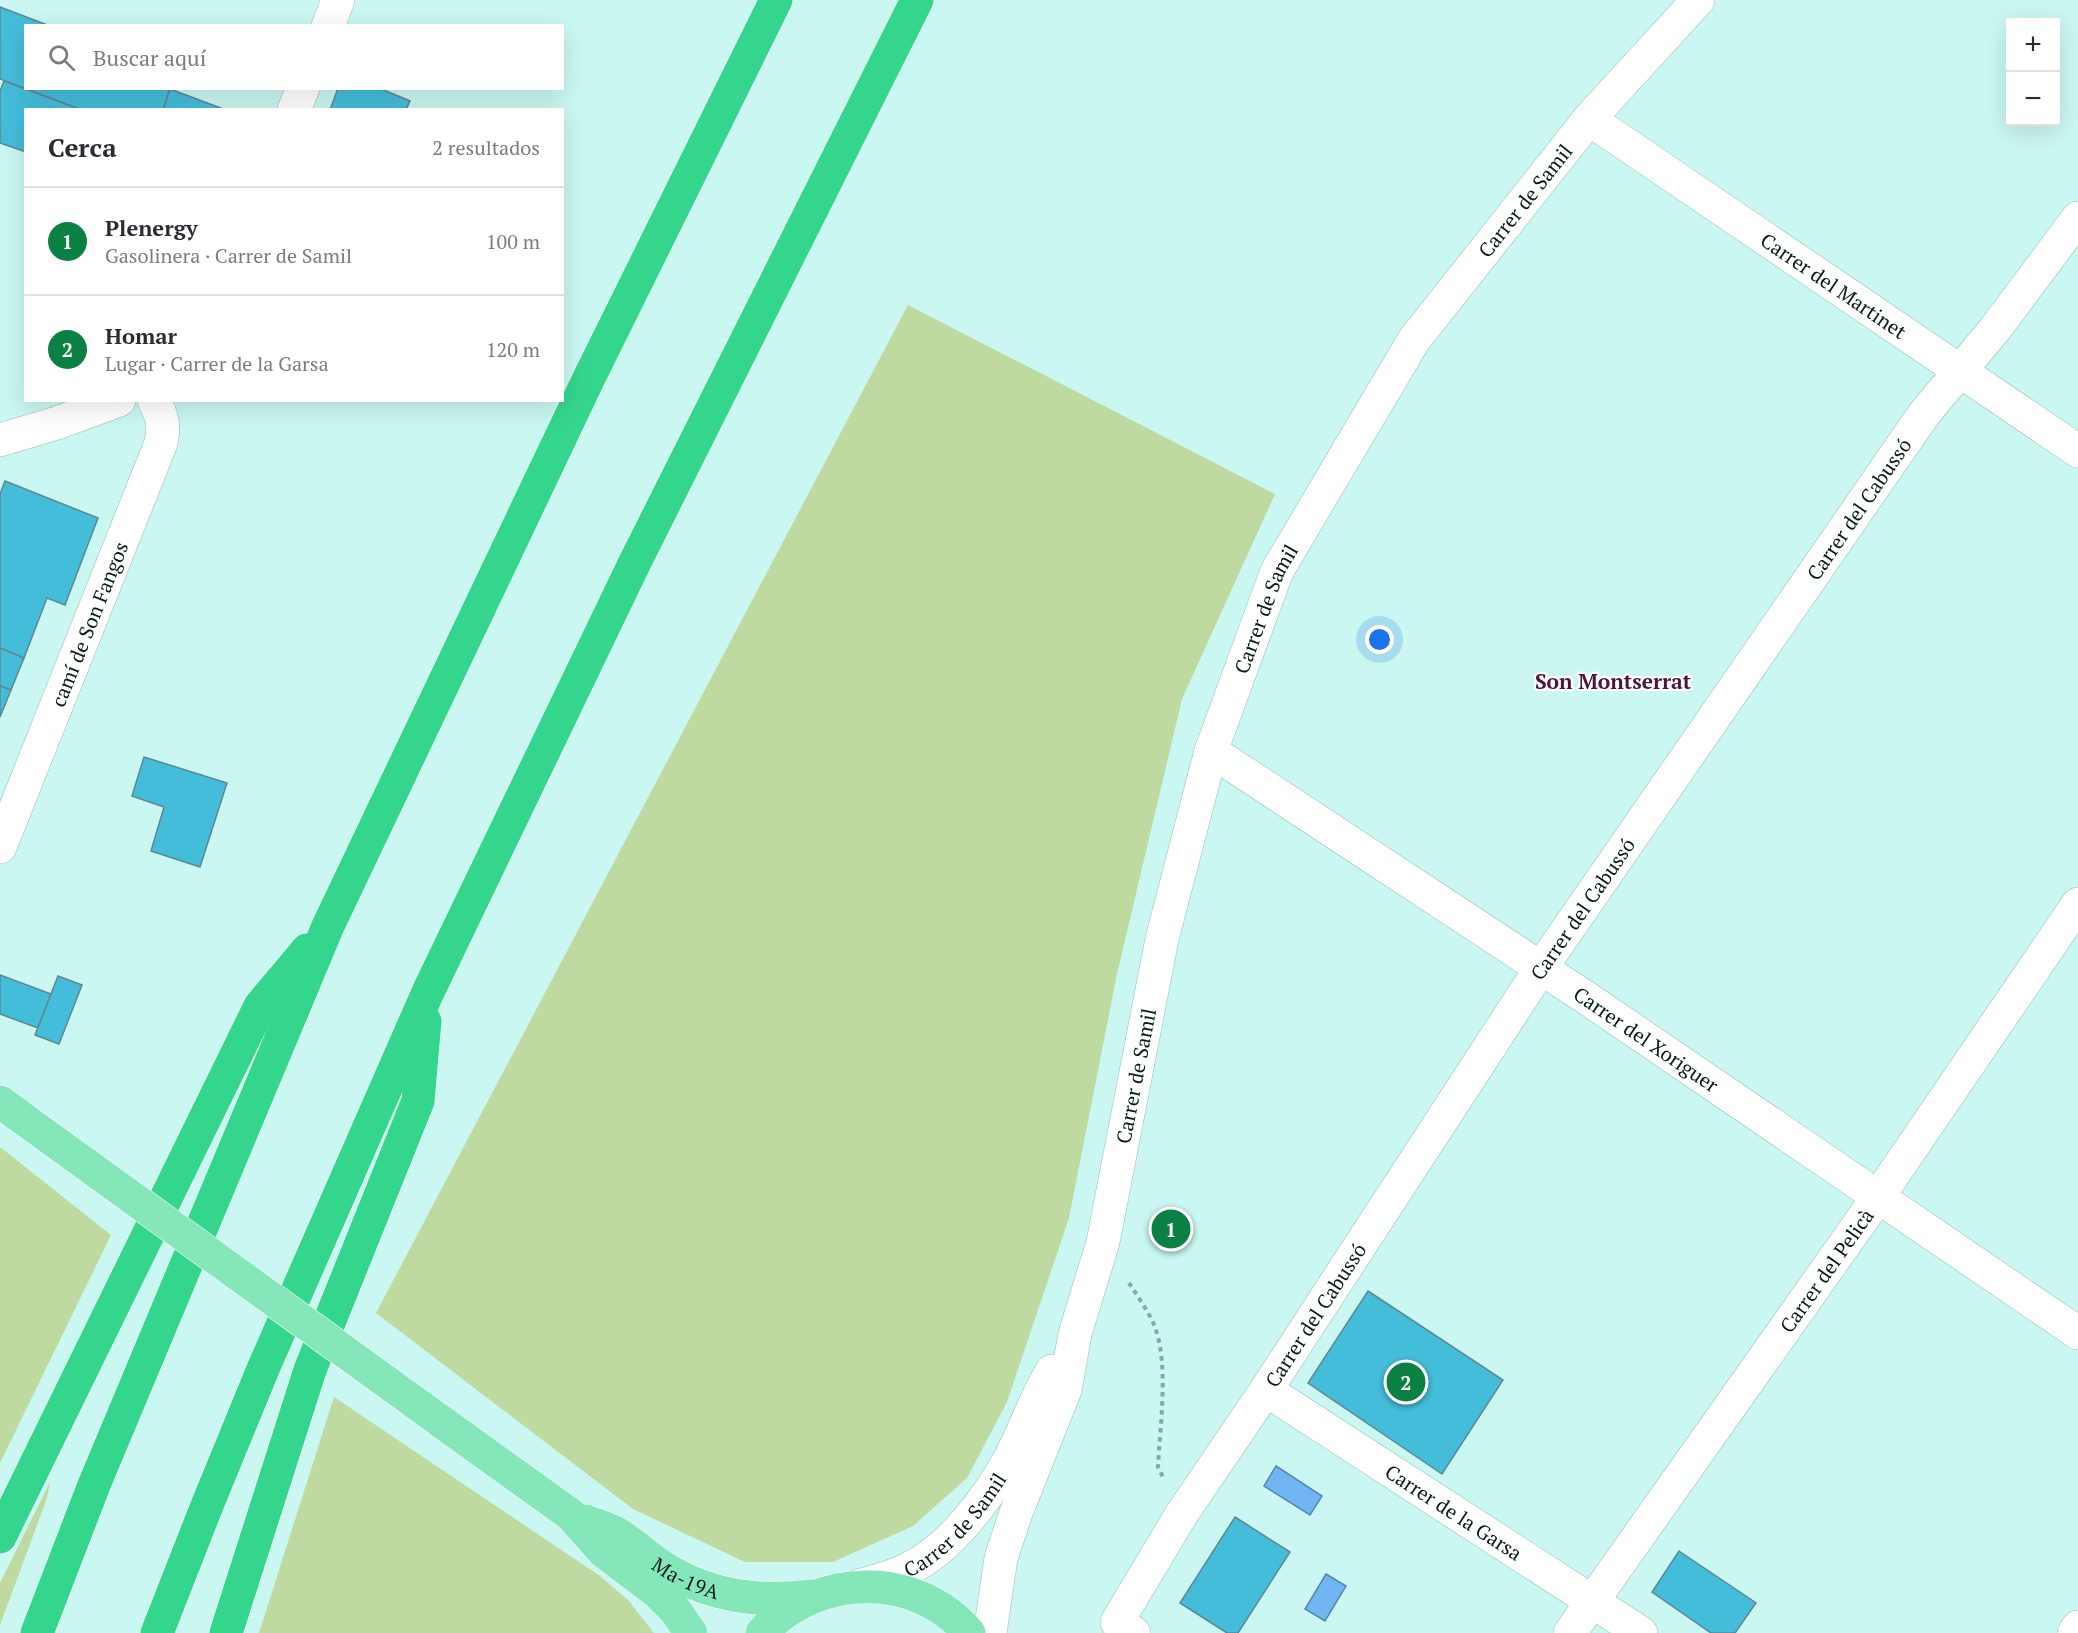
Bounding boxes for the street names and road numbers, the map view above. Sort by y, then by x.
street label: Carrer de Samil [1471,138,1578,263]
street label: Carrer del Martinet [1756,226,1913,345]
street label: Carrer del Cabussó [1800,433,1917,585]
street label: camí de Son Fangos [44,538,134,711]
street label: Carrer de Samil [1227,539,1304,677]
street label: Carrer del Cabussó [1524,832,1641,985]
street label: Carrer del Xoriguer [1569,980,1725,1098]
street label: Carrer de Samil [1109,1006,1162,1146]
street label: Carrer del Pelicà [1773,1203,1879,1338]
street label: Carrer del Cabussó [1258,1237,1372,1392]
street label: Carrer de la Garsa [1380,1457,1528,1566]
street label: Carrer de Samil [899,1467,1012,1583]
street label: Ma-19A [647,1550,723,1605]

